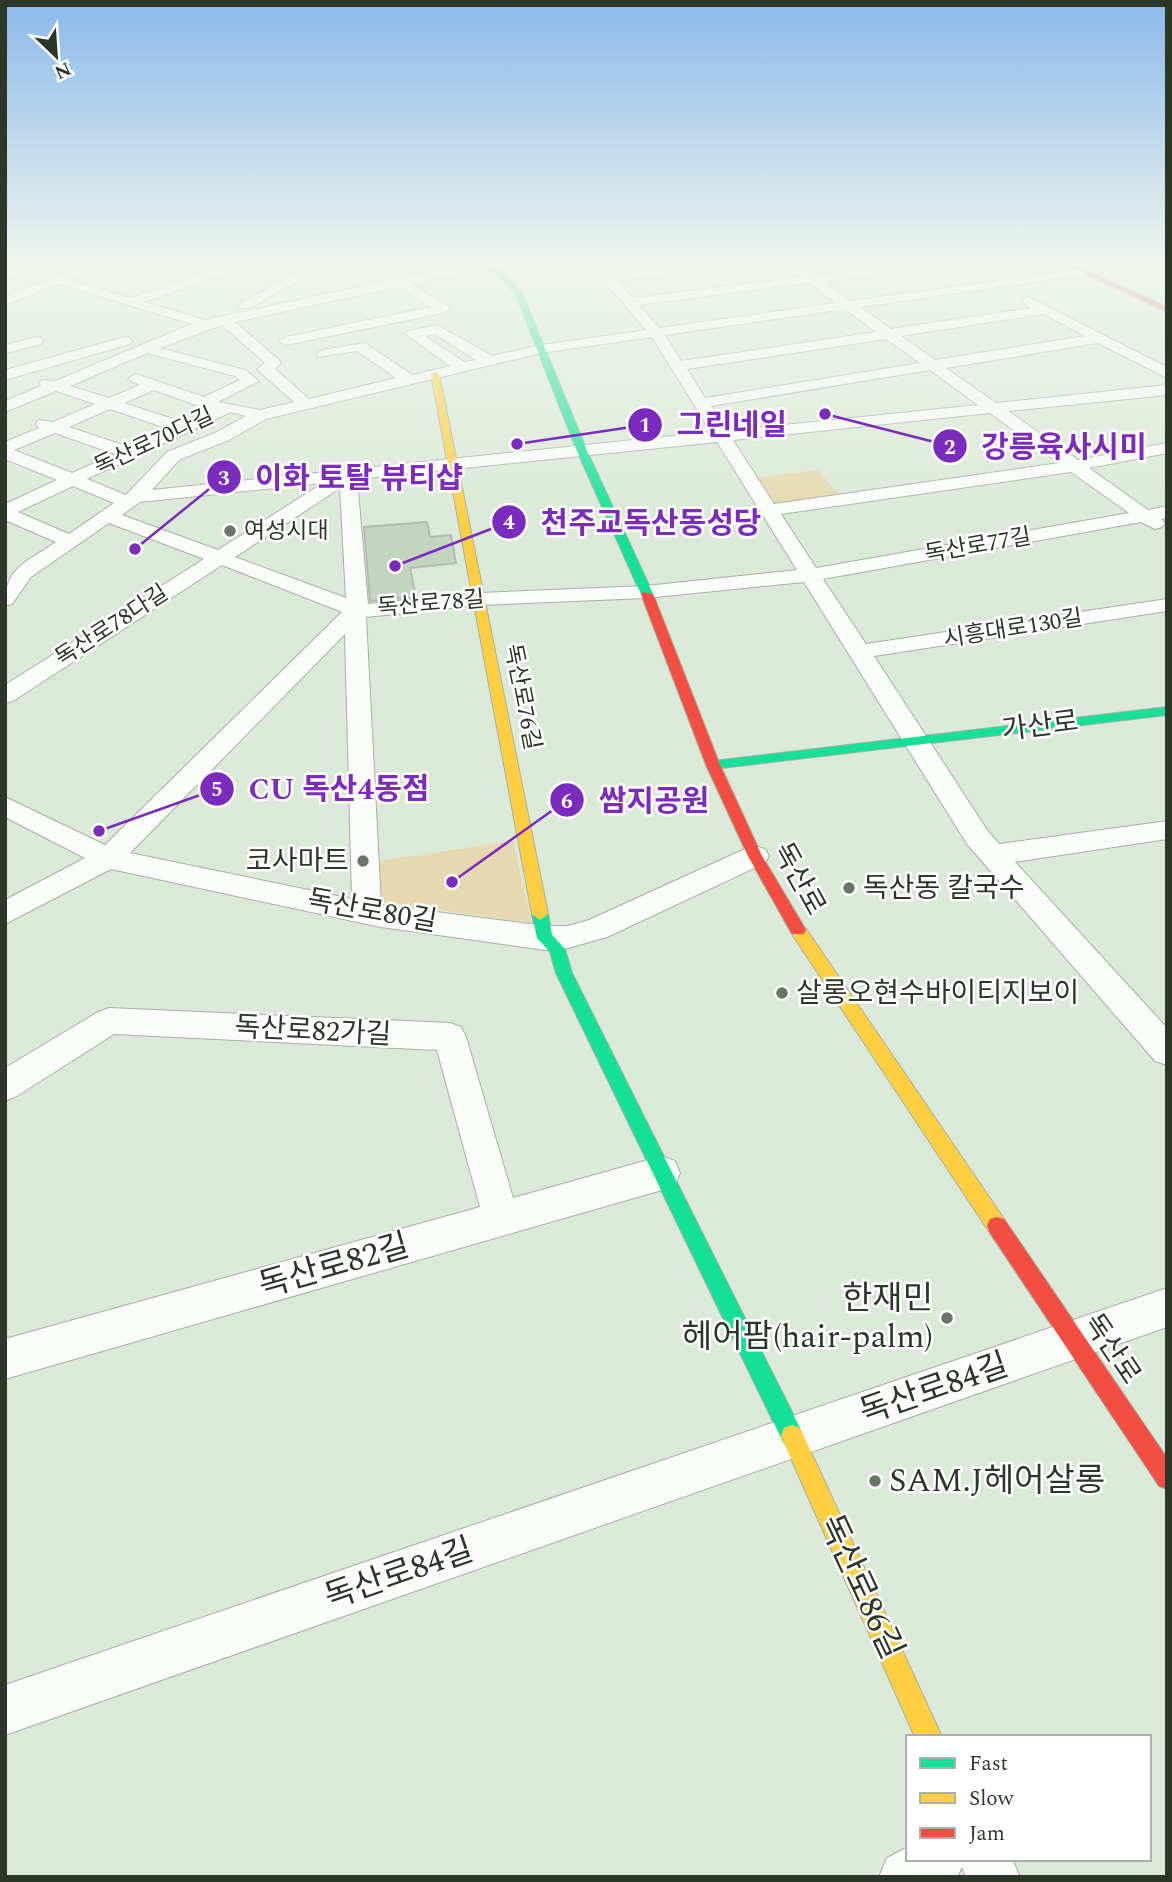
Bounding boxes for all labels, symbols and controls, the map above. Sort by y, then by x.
north arrow [21,21,91,91]
text: N [49,54,76,86]
street label: 독산로70다길 [88,399,220,485]
callout: 그린네일 [628,399,801,450]
text: 그린네일 [677,403,787,449]
text: 1 [639,410,651,442]
callout: 강릉육사시미 [932,421,1161,472]
text: 강릉육사시미 [981,425,1147,471]
text: 2 [944,432,956,464]
callout: 이화 토탈 뷰티샵 [206,452,477,503]
text: 이화 토탈 뷰티샵 [255,456,463,502]
text: 3 [218,463,230,495]
callout: 천주교독산동성당 [491,497,775,548]
text: 천주교독산동성당 [541,501,761,547]
text: 4 [503,507,515,539]
place label: 여성시대 [244,514,329,549]
street label: 독산로77길 [922,519,1034,573]
marker: 여성시대 [222,523,238,539]
street label: 독산로78다길 [48,576,176,676]
street label: 독산로78길 [376,582,486,626]
street label: 시흥대로130길 [941,601,1085,657]
street label: 독산로76길 [495,641,549,753]
street label: 가산로 [999,700,1081,752]
callout: CU 독산4동점 [199,763,443,814]
text: CU 독산4동점 [249,767,429,813]
text: 5 [211,774,223,806]
callout: 쌈지공원 [550,775,723,826]
text: 쌈지공원 [599,779,709,825]
text: 6 [561,786,573,818]
street label: 독산로 [761,835,837,923]
place label: 코사마트 [246,840,349,883]
marker: 코사마트 [355,853,371,869]
place label: 독산동 칼국수 [863,867,1025,910]
street label: 독산로80길 [304,878,440,944]
marker: 독산동 칼국수 [841,880,857,896]
place label: 살롱오현수바이티지보이 [796,972,1079,1015]
marker: 살롱오현수바이티지보이 [774,985,790,1001]
street label: 독산로82가길 [234,1005,392,1057]
street label: 독산로82길 [253,1221,415,1311]
place label: 한재민 헤어팜(hair-palm) [682,1274,933,1362]
street label: 독산로 [1073,1305,1151,1393]
marker: 한재민 헤어팜(hair-palm) [939,1310,955,1326]
street label: 독산로84길 [853,1340,1015,1438]
place label: SAM.J헤어살롱 [889,1456,1105,1506]
marker: SAM.J헤어살롱 [867,1473,883,1489]
street label: 독산로86길 [806,1506,916,1668]
street label: 독산로84길 [318,1525,480,1623]
legend [906,1735,1151,1861]
text: Fast [969,1748,1008,1780]
text: Slow [969,1783,1015,1815]
text: Jam [969,1818,1005,1850]

